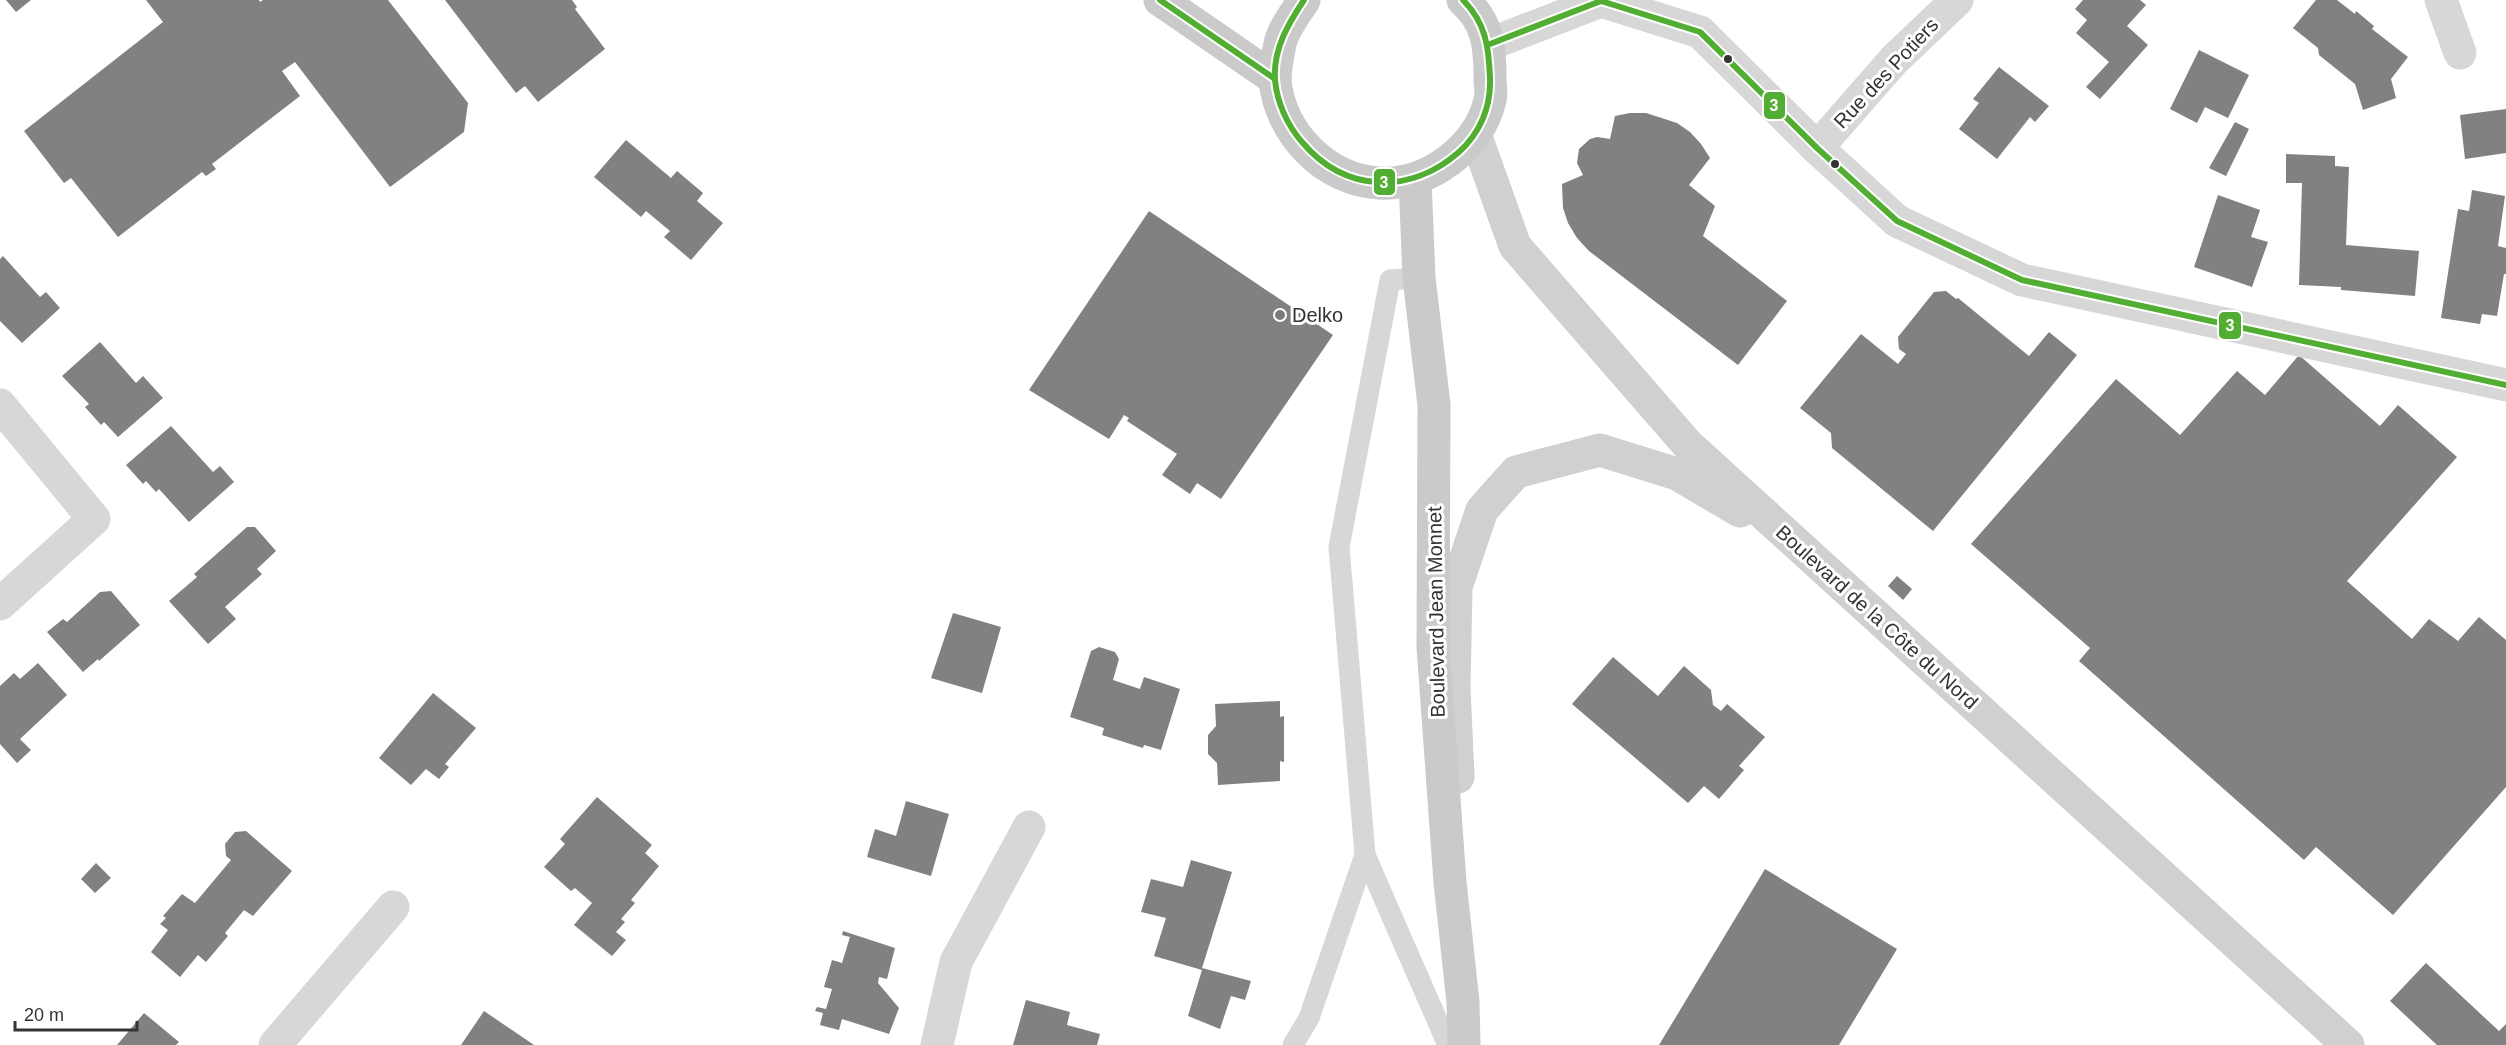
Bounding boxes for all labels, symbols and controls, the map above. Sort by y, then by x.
street label: Rue des Potiers [1829,13,1943,133]
unlabelled marker [1722,53,1734,65]
line badge: 3 [1763,91,1786,120]
text: 3 [1770,97,1779,114]
unlabelled marker [1829,158,1841,170]
line badge: 3 [1373,168,1396,196]
text: 3 [1380,174,1389,191]
place label: Delko [1292,304,1343,326]
marker: Delko [1273,308,1287,322]
line badge: 3 [2218,311,2242,340]
text: 3 [2226,317,2235,334]
street label: Boulevard Jean Monnet [1423,506,1449,718]
street label: Boulevard de la Côte du Nord [1772,521,1982,713]
scale bar [15,994,136,1032]
text: 20 m [24,1005,64,1025]

